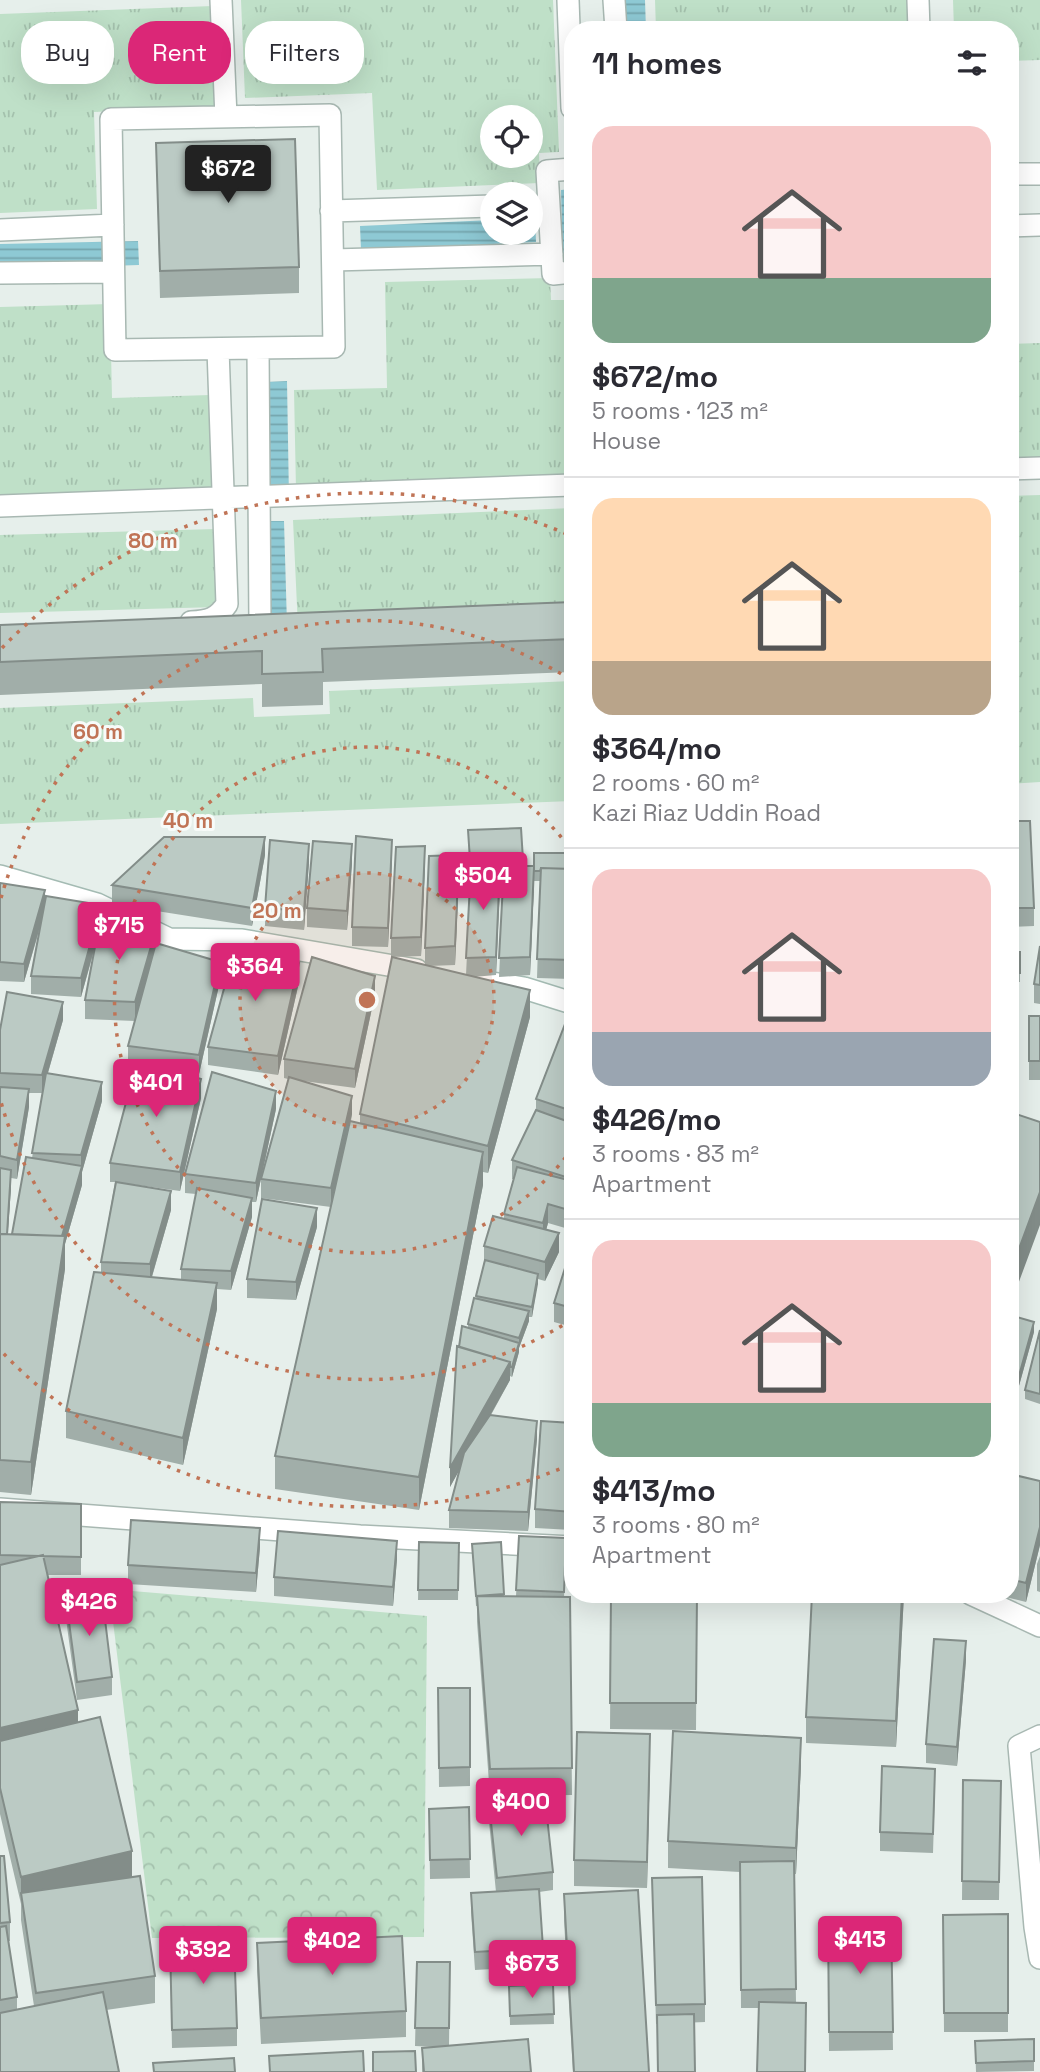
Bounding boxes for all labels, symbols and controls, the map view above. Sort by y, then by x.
chip: Buy [21,21,114,84]
chip: Rent [128,21,231,84]
chip: Filters [245,21,364,84]
text: 11 homes [592,44,722,83]
icon: filters [953,44,991,82]
map controls [480,105,543,245]
button: locate [480,105,543,168]
pin: $672 [187,146,269,205]
text: $672 [201,153,255,183]
icon: home [729,171,855,297]
button: layers [480,182,543,245]
text: $672/mo [592,357,718,396]
text: 5 rooms · 123 m² [592,396,768,426]
text: House [592,426,661,456]
text: 80 m [128,527,178,554]
icon: home [729,543,855,669]
text: 60 m [73,718,123,745]
text: $364/mo [592,729,722,768]
text: 2 rooms · 60 m² [592,768,759,798]
text: Kazi Riaz Uddin Road [592,798,821,828]
text: 40 m [163,807,213,834]
pin: $504 [442,852,524,912]
text: $504 [454,860,512,890]
text: 20 m [252,897,302,924]
pin: $715 [78,902,160,962]
text: $715 [94,910,144,940]
icon: home [729,914,855,1040]
pin: $364 [214,944,296,1003]
text: $364 [227,951,283,981]
centre of rings [355,988,379,1012]
pin: $401 [115,1060,197,1119]
text: $401 [129,1067,183,1097]
text: $426/mo [592,1100,721,1139]
text: 3 rooms · 83 m² [592,1139,759,1169]
text: Apartment [592,1169,712,1199]
icon: home [729,1285,855,1411]
text: $413/mo [592,1471,716,1510]
text: 3 rooms · 80 m² [592,1510,760,1540]
text: Apartment [592,1540,712,1570]
pin: $426 [48,1578,130,1638]
text: $426 [61,1586,117,1616]
pin: $400 [480,1778,562,1838]
text: $400 [492,1786,550,1816]
pin: $413 [819,1916,901,1976]
pin: $402 [291,1918,373,1977]
text: $413 [834,1924,886,1954]
text: $402 [303,1925,361,1955]
pin: $392 [162,1926,244,1986]
text: $392 [175,1934,231,1964]
pin: $673 [491,1940,573,2000]
text: $673 [505,1948,559,1978]

